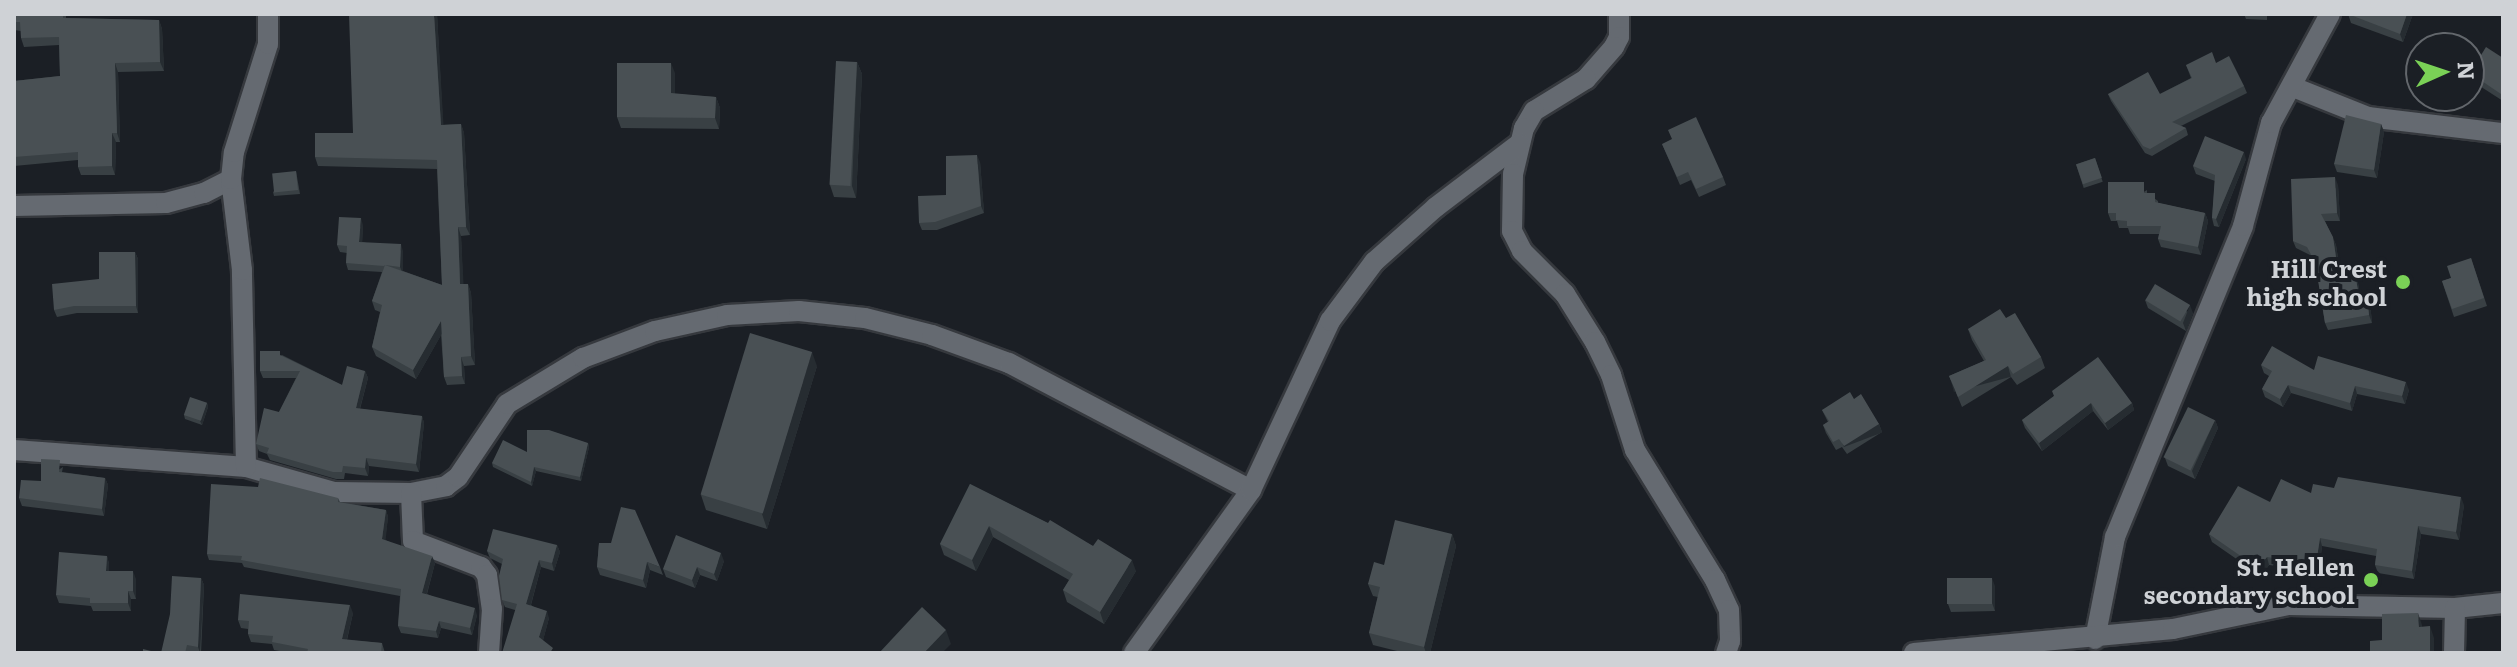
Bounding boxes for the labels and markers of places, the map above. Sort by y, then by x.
place label: Hill Crest high school [2246,254,2387,310]
marker: Hill Crest high school [2394,273,2412,291]
place label: St. Hellen secondary school [2143,552,2355,608]
marker: St. Hellen secondary school [2362,571,2380,589]

